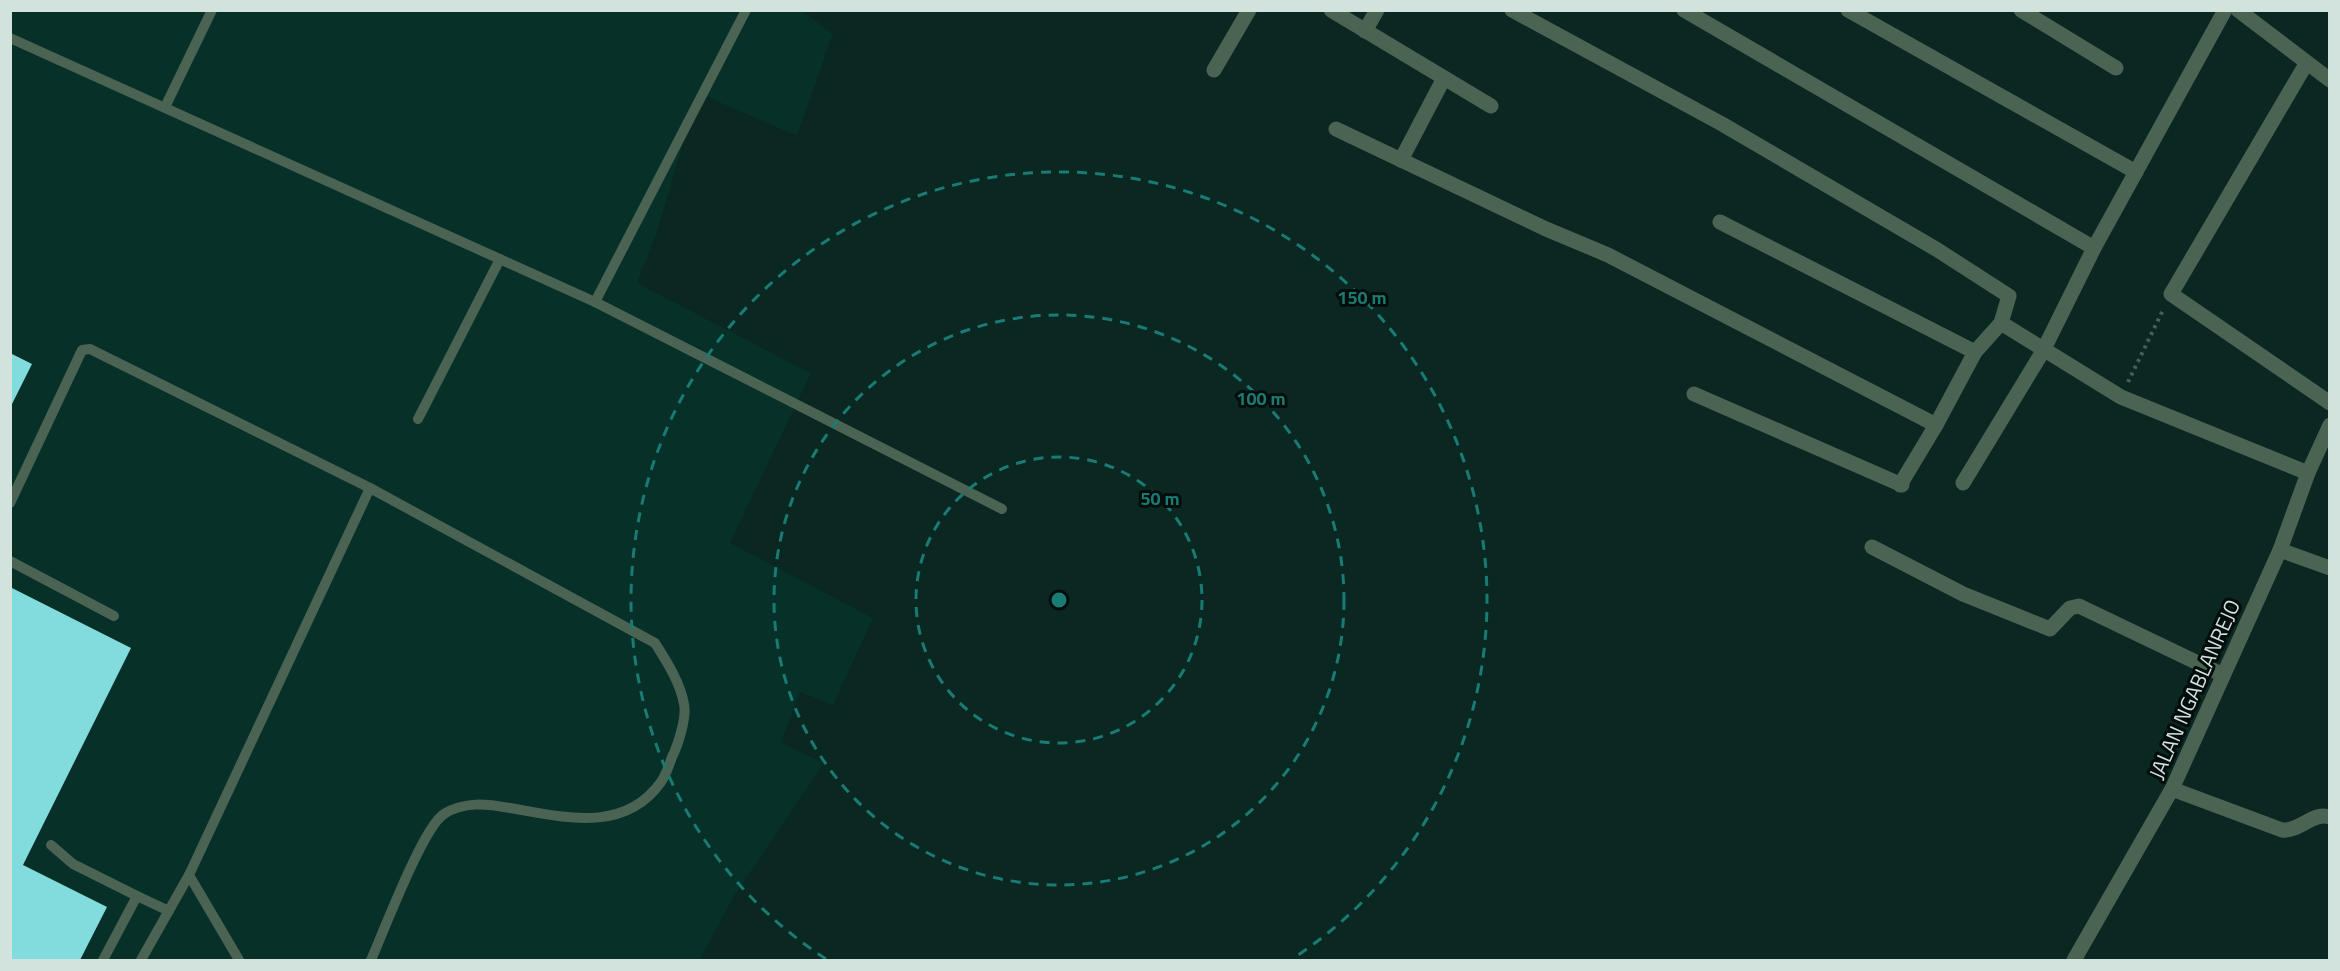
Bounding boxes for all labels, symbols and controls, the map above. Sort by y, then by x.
text: 150 m [1337,284,1387,311]
text: 100 m [1236,385,1286,412]
text: 50 m [1140,485,1180,512]
centre of rings [1049,590,1069,610]
street label: JALAN NGABLANREJO [2140,594,2248,784]

